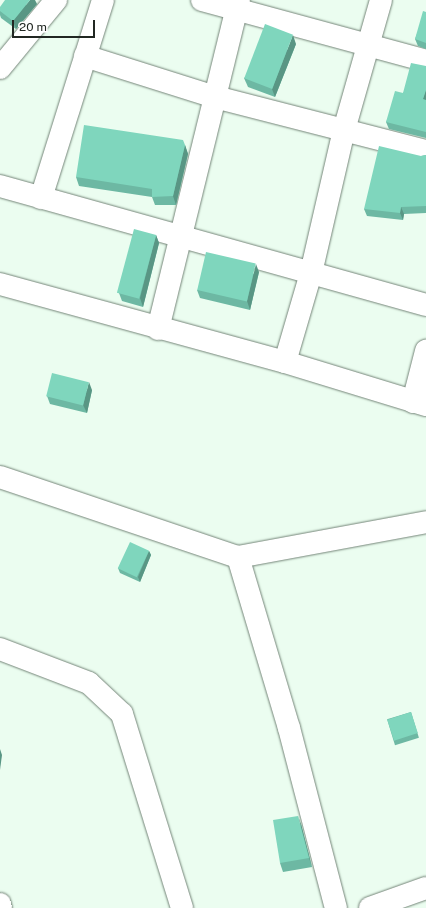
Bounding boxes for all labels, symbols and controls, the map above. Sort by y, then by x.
scale bar [14,12,97,38]
text: 20 m [19,20,47,34]

